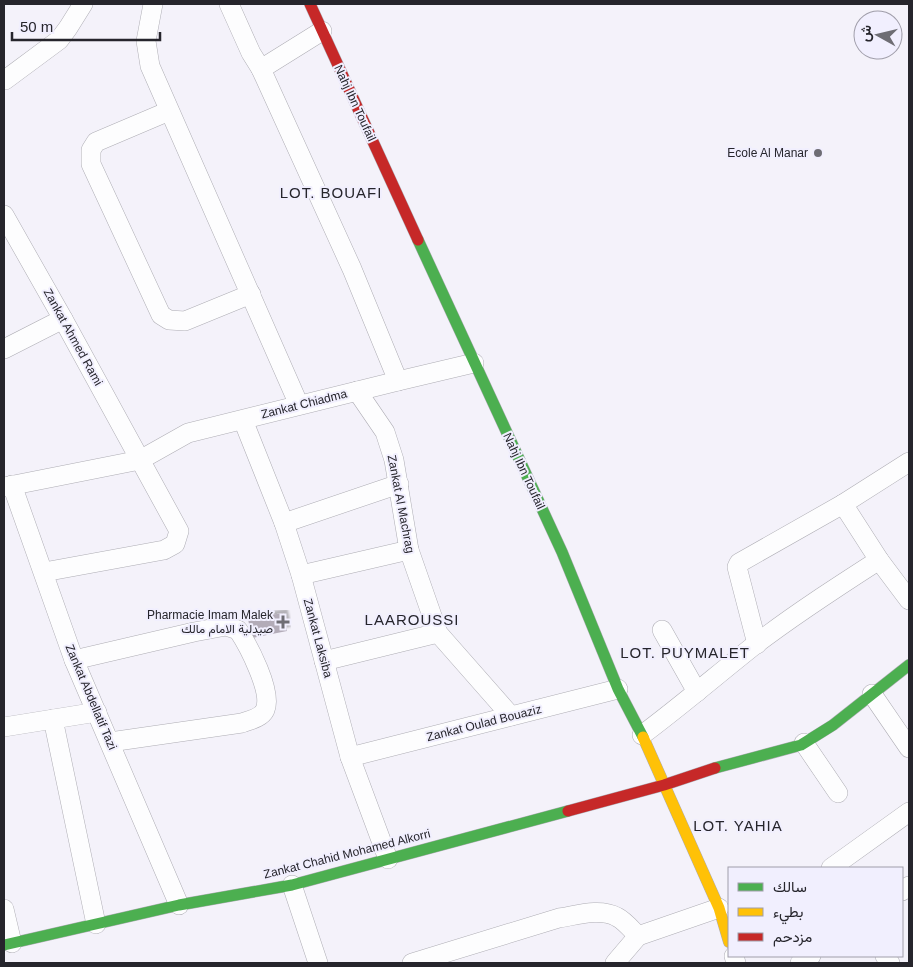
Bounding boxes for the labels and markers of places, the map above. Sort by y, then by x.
place label: Ecole Al Manar [727,146,808,160]
marker: Ecole Al Manar [812,147,824,159]
place label: Pharmacie Imam Malek صيدلية الامام مالك [147,608,274,637]
marker: Pharmacie Imam Malek صيدلية الامام مالك [277,616,289,628]

